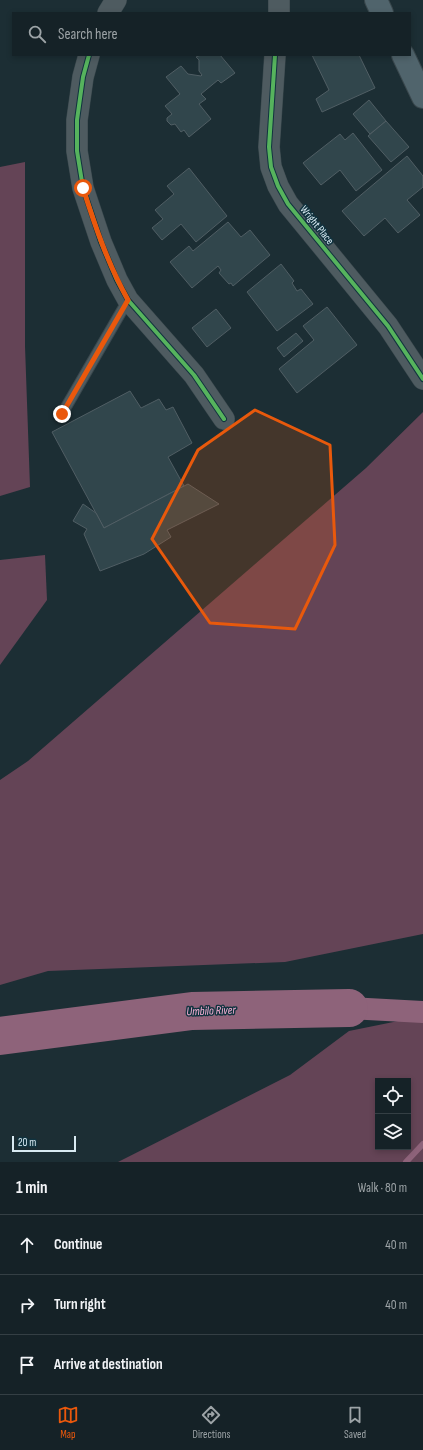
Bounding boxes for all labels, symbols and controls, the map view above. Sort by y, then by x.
search box [12,12,411,56]
icon: search [26,23,48,45]
text: Search here [58,25,118,44]
route start [74,179,92,197]
street label: Wright Place [297,203,337,247]
route end [53,405,71,423]
water label: Umbilo River [186,1003,237,1019]
map controls [375,1078,411,1150]
button: locate [375,1078,411,1114]
button: layers [375,1114,411,1150]
scale bar [12,1134,76,1153]
text: 20 m [18,1136,36,1149]
text: 1 min [16,1178,48,1198]
text: Walk · 80 m [358,1180,407,1196]
icon: ahead [16,1234,38,1256]
text: Continue [54,1235,103,1254]
text: 40 m [385,1237,407,1253]
icon: right [16,1294,38,1316]
text: Turn right [54,1295,106,1314]
text: 40 m [385,1297,407,1313]
icon: arrive [16,1354,38,1376]
text: Arrive at destination [54,1355,163,1374]
tab: Map [57,1404,79,1441]
tab: Directions [193,1404,230,1441]
tab: Saved [344,1404,366,1441]

